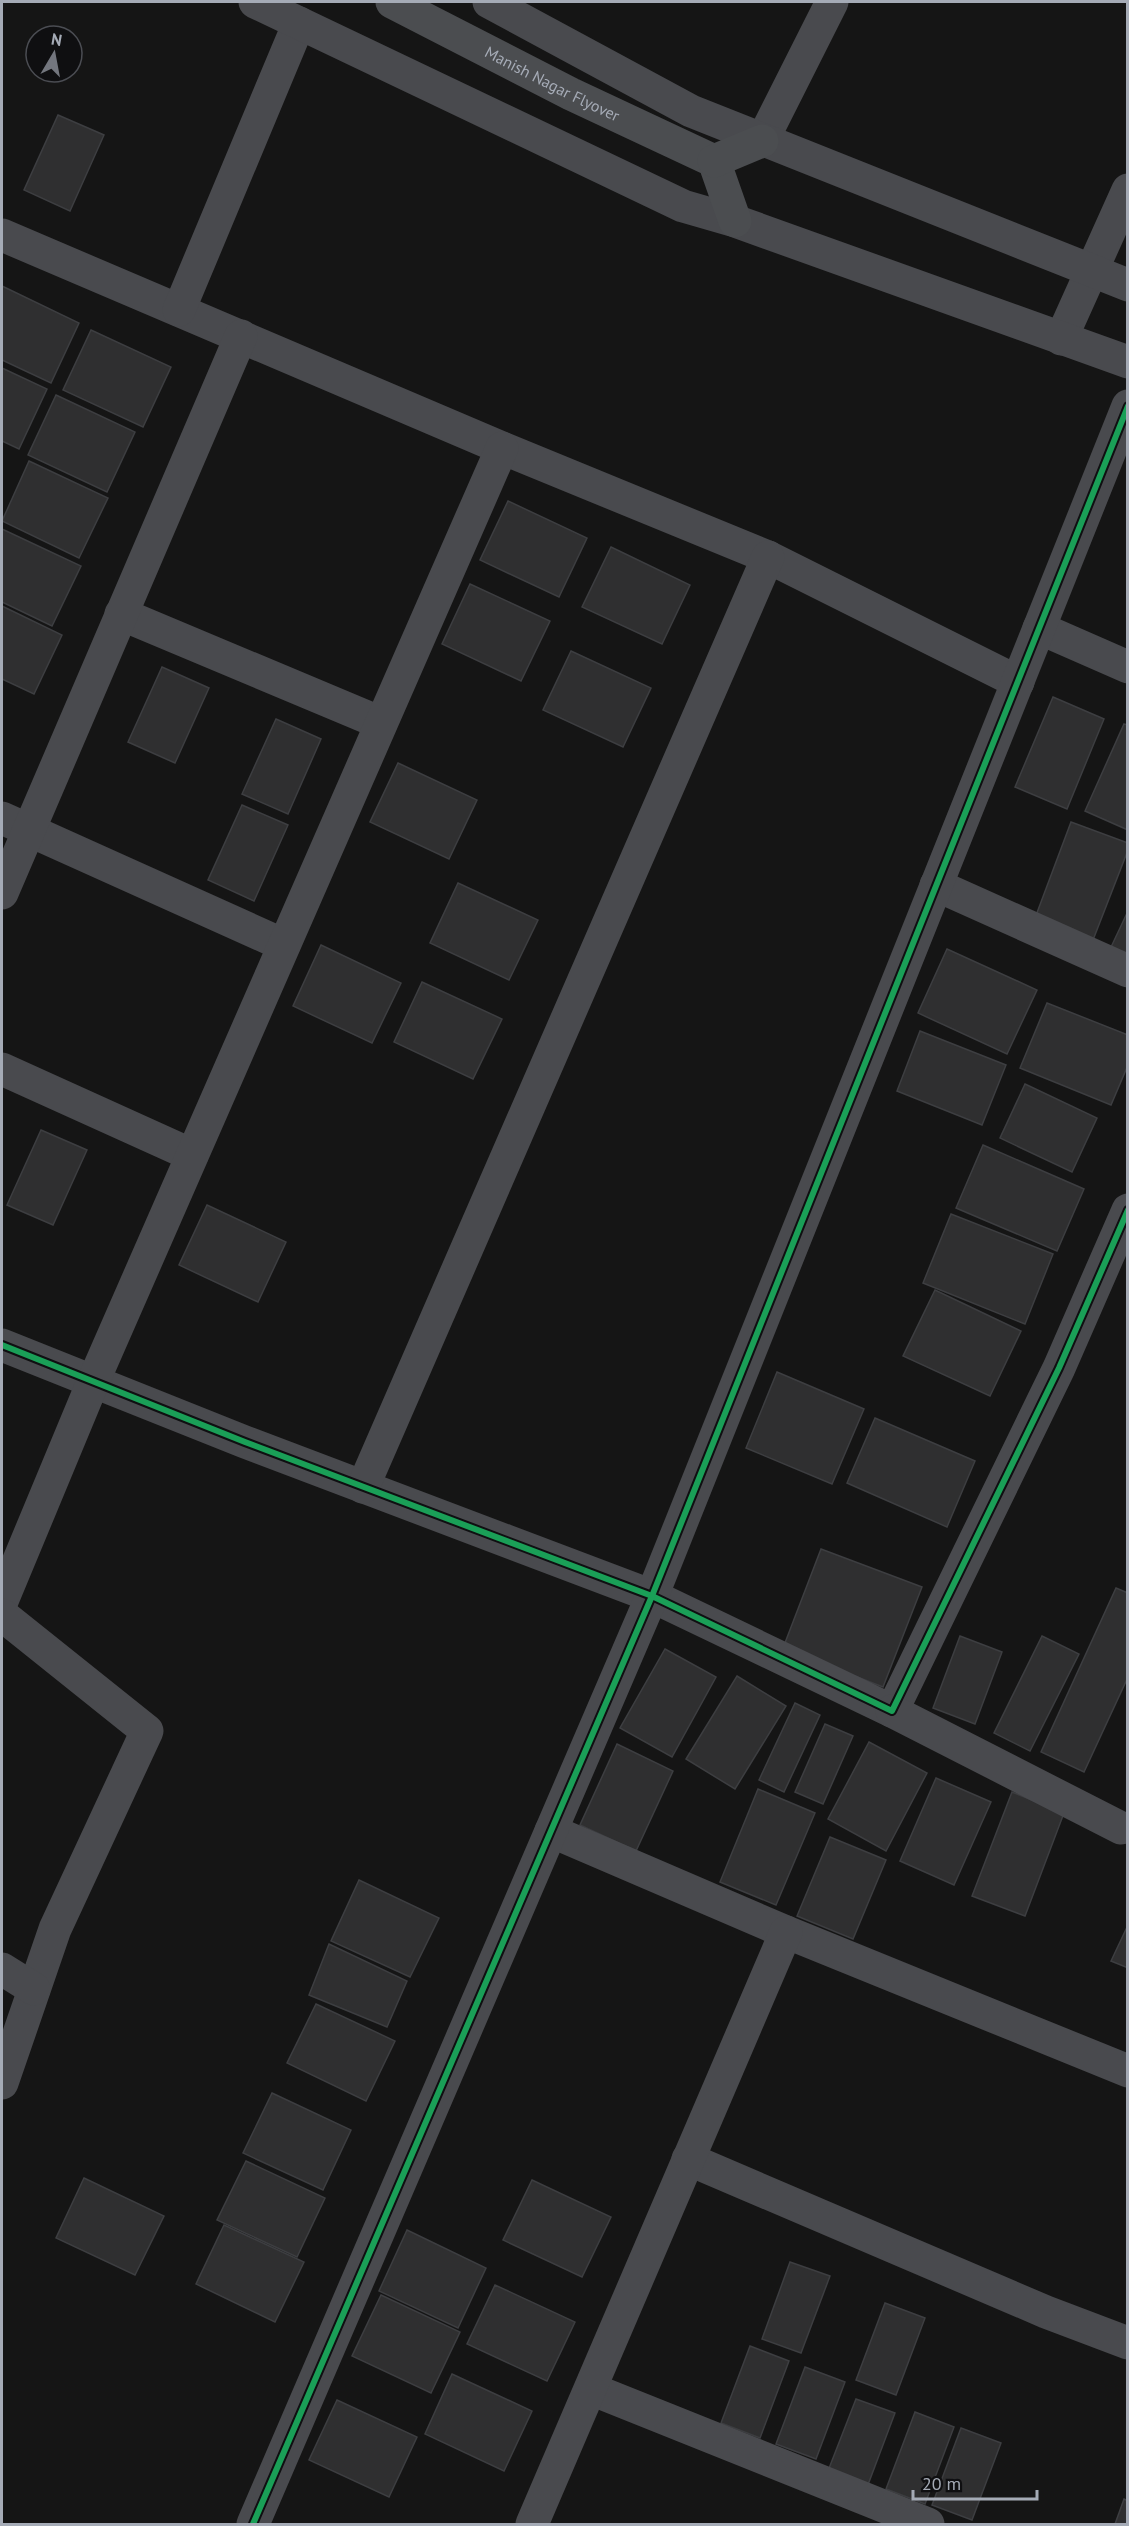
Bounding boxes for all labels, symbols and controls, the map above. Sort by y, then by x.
north arrow [24,24,84,84]
text: N [50,28,64,50]
street label: Manish Nagar Flyover [482,42,624,126]
scale bar [913,2463,1038,2501]
text: 20 m [922,2472,961,2495]

